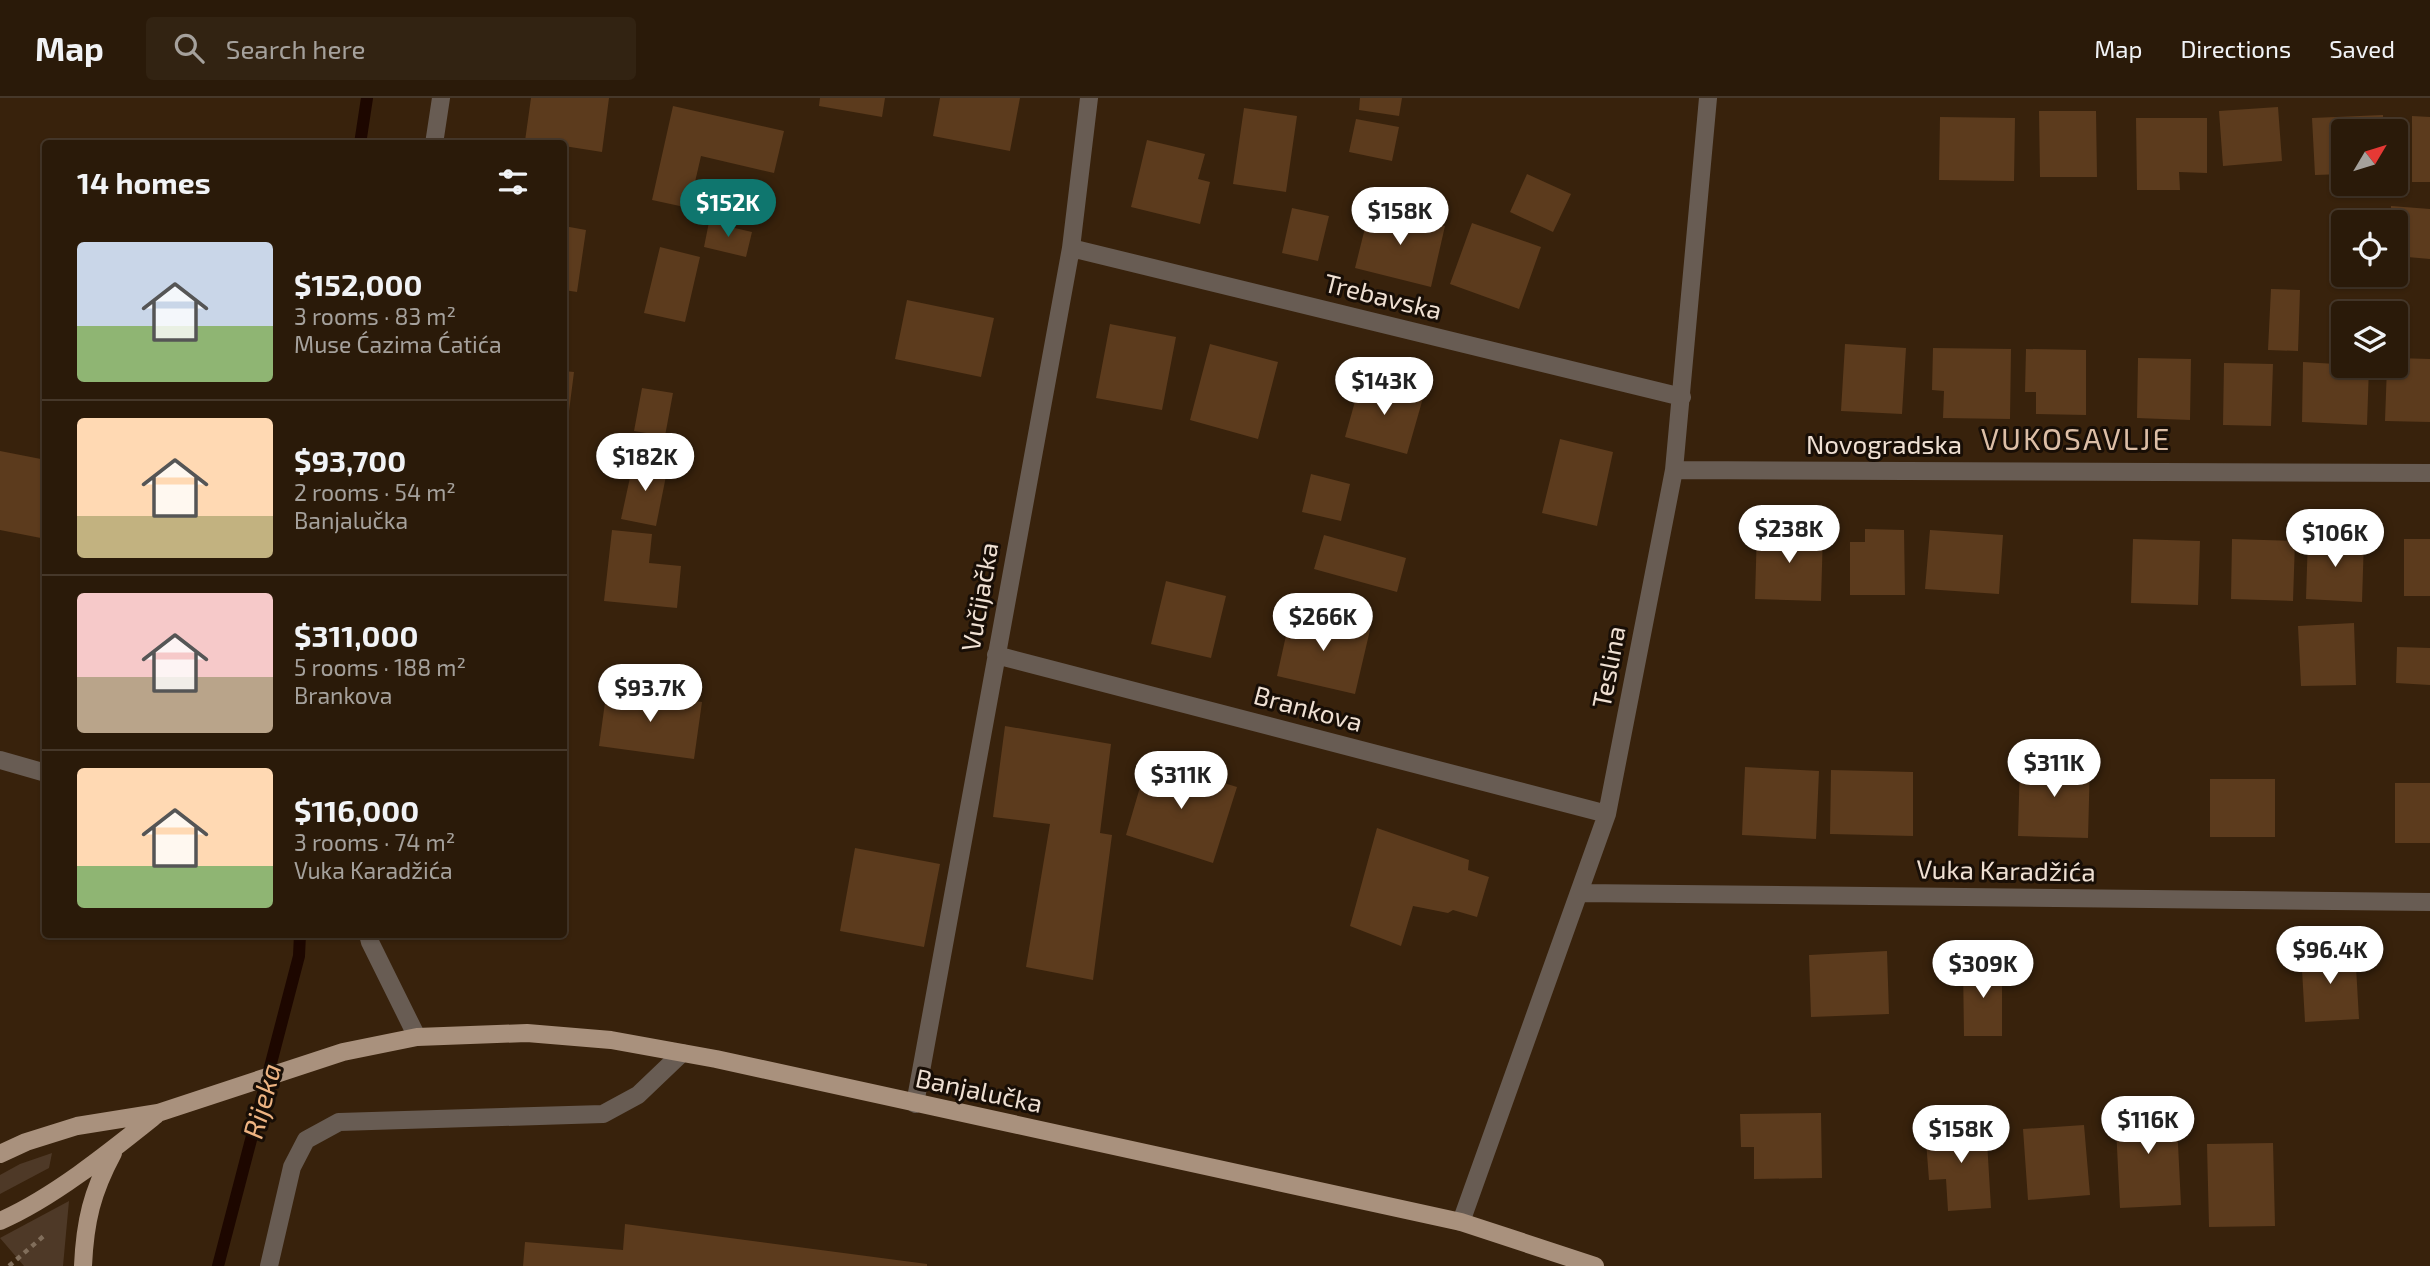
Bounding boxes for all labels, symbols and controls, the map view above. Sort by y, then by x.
search box [146,17,636,80]
text: Map [35,28,104,68]
icon: search [170,29,208,67]
text: Search here [226,33,365,64]
text: Map [2094,34,2142,63]
text: Directions [2180,34,2291,63]
text: Saved [2329,34,2395,63]
north arrow [2331,119,2408,196]
map controls [2331,119,2408,378]
icon: filters [494,163,532,201]
text: 14 homes [77,164,211,200]
pin: $152K [679,180,777,239]
text: $152K [696,188,760,216]
pin: $158K [1351,188,1449,247]
text: $158K [1368,196,1432,224]
button: locate [2331,210,2408,287]
text: $152,000 [294,266,422,302]
street label: Trebavska [1321,266,1445,325]
icon: home [133,270,217,354]
button: layers [2331,301,2408,378]
text: 3 rooms · 83 m² [294,302,456,330]
text: Muse Ćazima Ćatića [294,330,502,358]
pin: $143K [1335,358,1433,417]
text: $143K [1351,366,1417,394]
district label: VUKOSAVLJE [1981,420,2171,456]
street label: Novogradska [1806,428,1962,459]
pin: $182K [596,434,694,493]
text: $93,700 [294,442,406,478]
text: $182K [612,442,678,470]
icon: home [133,446,217,530]
text: 2 rooms · 54 m² [294,478,456,506]
pin: $238K [1740,505,1838,565]
text: Banjalučka [294,506,408,534]
pin: $106K [2286,510,2384,569]
text: $238K [1755,514,1823,542]
text: $106K [2302,518,2368,546]
street label: Vučijačka [954,540,1003,654]
pin: $266K [1274,594,1372,653]
text: $266K [1289,602,1357,630]
text: $311,000 [294,617,418,653]
icon: home [133,621,217,705]
street label: Teslina [1584,623,1631,710]
text: 5 rooms · 188 m² [294,653,466,681]
pin: $93.7K [593,664,707,724]
text: $93.7K [614,673,686,701]
street label: Brankova [1251,678,1366,737]
text: Brankova [294,681,392,709]
pin: $311K [2005,740,2103,799]
text: $311K [2024,748,2084,776]
pin: $311K [1132,752,1230,811]
text: $311K [1151,760,1211,788]
text: $116,000 [294,792,419,828]
icon: home [133,796,217,880]
text: 3 rooms · 74 m² [294,828,455,856]
street label: Vuka Karadžića [1916,852,2096,887]
text: Vuka Karadžića [294,856,453,884]
pin: $96.4K [2273,926,2387,986]
text: $96.4K [2292,935,2368,963]
pin: $309K [1934,940,2032,1000]
text: $309K [1948,949,2018,977]
water label: Rijeka [235,1059,287,1142]
street label: Banjalučka [913,1061,1046,1118]
pin: $116K [2099,1096,2197,1156]
pin: $158K [1912,1105,2010,1165]
text: $116K [2117,1105,2179,1133]
text: $158K [1929,1114,1993,1142]

